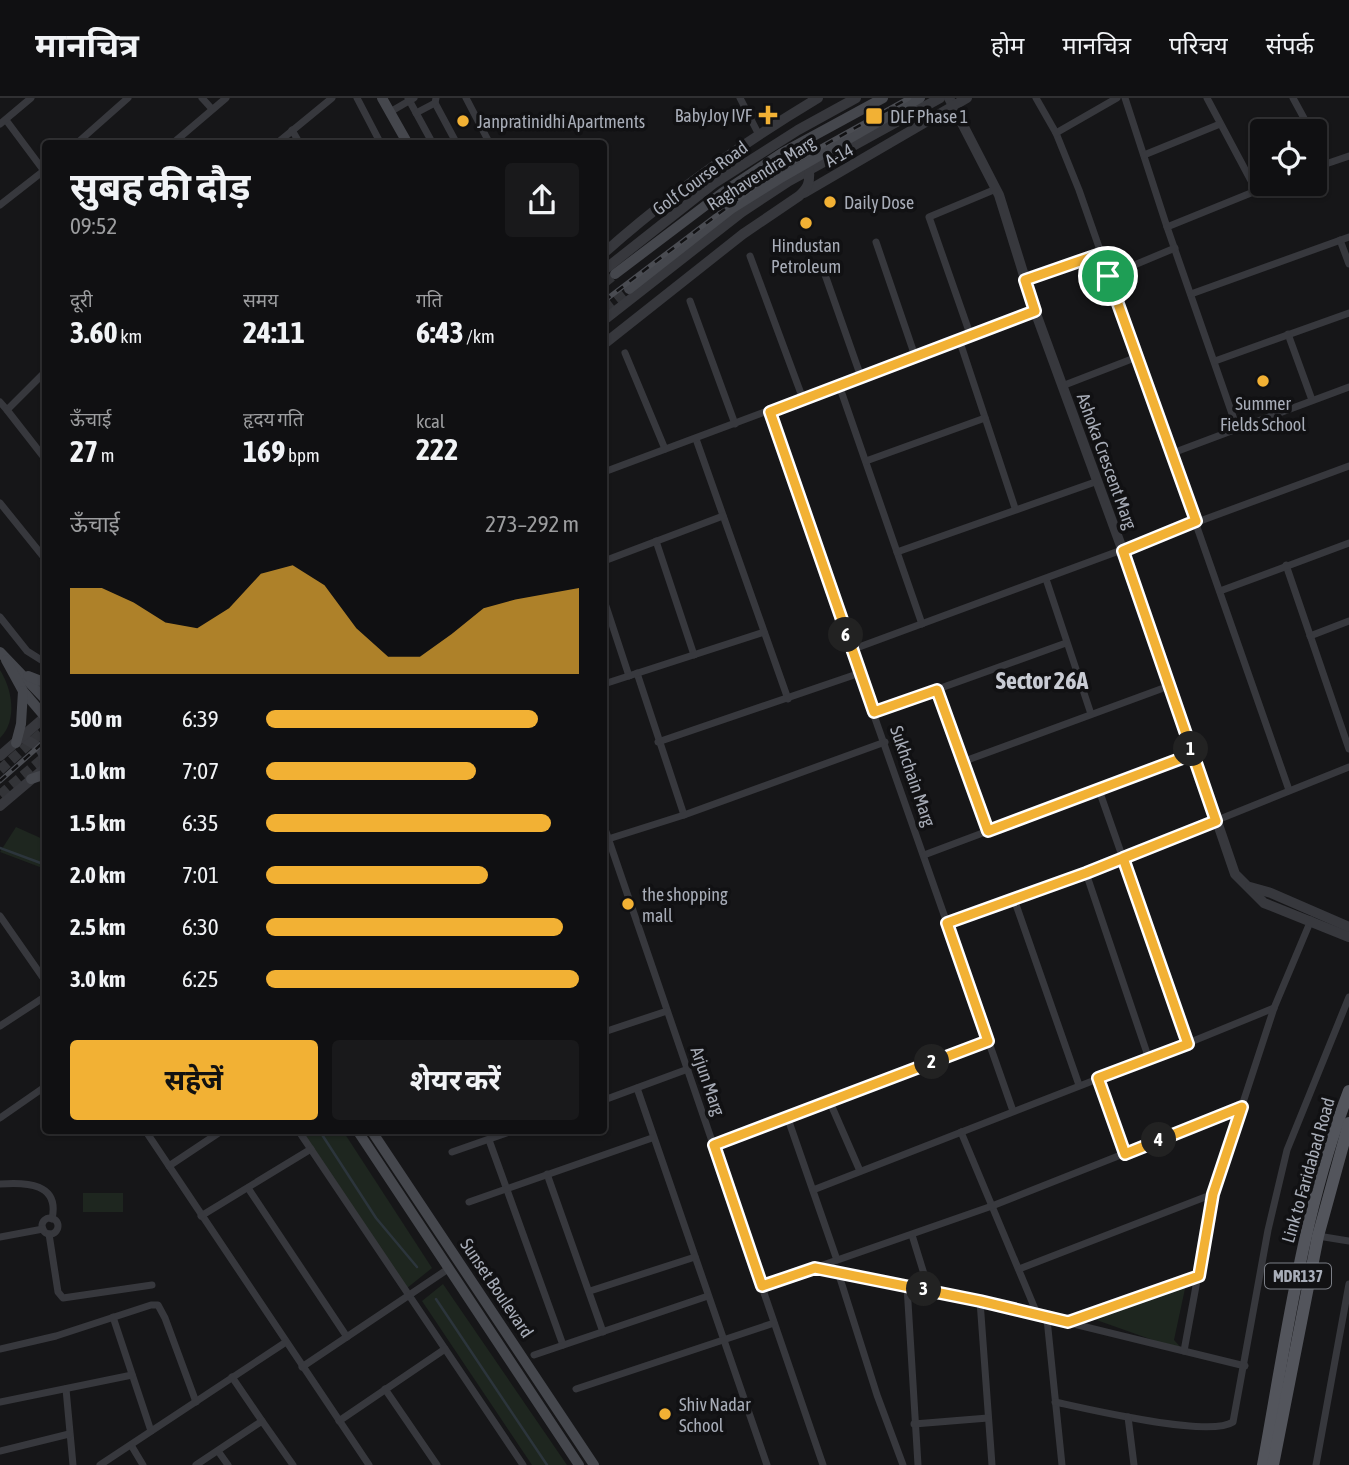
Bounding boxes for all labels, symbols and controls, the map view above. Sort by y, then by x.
text: मानचित्र [35,26,139,64]
text: होम [991,32,1024,59]
text: मानचित्र [1062,32,1131,59]
text: परिचय [1169,32,1228,59]
text: संपर्क [1266,32,1314,59]
place label: BabyJoy IVF [675,105,753,126]
marker: BabyJoy IVF [758,105,778,125]
marker: DLF Phase 1 [864,106,884,126]
place label: DLF Phase 1 [890,106,968,127]
place label: Janpratinidhi Apartments [477,111,645,132]
marker: Janpratinidhi Apartments [455,113,471,129]
map controls [1250,119,1327,196]
button: locate [1250,119,1327,196]
street label: Raghavendra Marg [703,131,819,215]
street label: Golf Course Road [648,137,752,219]
street label: A-14 [821,139,857,171]
button: share [505,163,579,237]
text: सुबह की दौड़ [70,165,250,208]
place label: Daily Dose [844,192,914,213]
marker: Daily Dose [822,194,838,210]
text: 09:52 [70,213,117,239]
marker: Hindustan Petroleum [798,215,814,231]
place label: Hindustan Petroleum [771,235,841,277]
pin [1078,246,1138,306]
icon: arrive [1089,257,1127,295]
text: दूरी [70,289,93,311]
text: समय [243,289,278,311]
text: गति [416,289,442,311]
text: 3.60 [70,315,118,349]
text: 24:11 [243,315,305,349]
text: 6:43 [416,315,464,349]
text: km [118,325,142,347]
text: /km [464,325,495,347]
marker: Summer Fields School [1255,373,1271,389]
street label: Ashoka Crescent Marg [1073,390,1141,532]
place label: Summer Fields School [1220,393,1306,435]
text: ऊँचाई [70,408,111,430]
text: हृदय गति [243,408,304,430]
text: kcal [416,410,445,432]
text: 222 [416,432,458,466]
text: 27 [70,434,98,468]
text: 169 [243,434,285,468]
text: m [98,444,115,466]
text: bpm [285,444,320,466]
text: ऊँचाई [70,511,120,537]
text: 273–292 m [485,511,579,537]
pin: 6 [828,618,864,652]
text: 6 [841,623,850,645]
district label: Sector 26A [996,667,1088,694]
text: 500 m [70,706,122,732]
text: 6:39 [182,706,219,732]
street label: Sukhchain Marg [886,723,940,829]
pin: 1 [1174,732,1208,766]
text: 1 [1186,737,1195,759]
text: 1.0 km [70,758,126,784]
text: 7:07 [182,758,219,784]
text: 1.5 km [70,810,126,836]
text: 6:35 [182,810,219,836]
text: 2.0 km [70,862,126,888]
text: 7:01 [182,862,219,888]
place label: the shopping mall [642,884,728,926]
marker: the shopping mall [620,896,636,912]
text: 2.5 km [70,914,126,940]
text: 6:30 [182,914,219,940]
text: 3.0 km [70,966,126,992]
text: 6:25 [182,966,219,992]
button: सहेजें [70,1040,318,1120]
button: शेयर करें [332,1040,579,1120]
street label: Arjun Marg [686,1044,730,1118]
pin: 2 [914,1044,950,1080]
text: 2 [927,1050,936,1072]
street label: Link to Faridabad Road [1277,1095,1339,1245]
pin: 4 [1142,1122,1176,1158]
text: 4 [1154,1128,1163,1150]
street label: Sunset Boulevard [456,1235,538,1341]
road number: MDR137 [1265,1264,1331,1288]
pin: 3 [906,1272,942,1306]
text: 3 [919,1277,928,1299]
place label: Shiv Nadar School [679,1394,751,1436]
marker: Shiv Nadar School [657,1406,673,1422]

